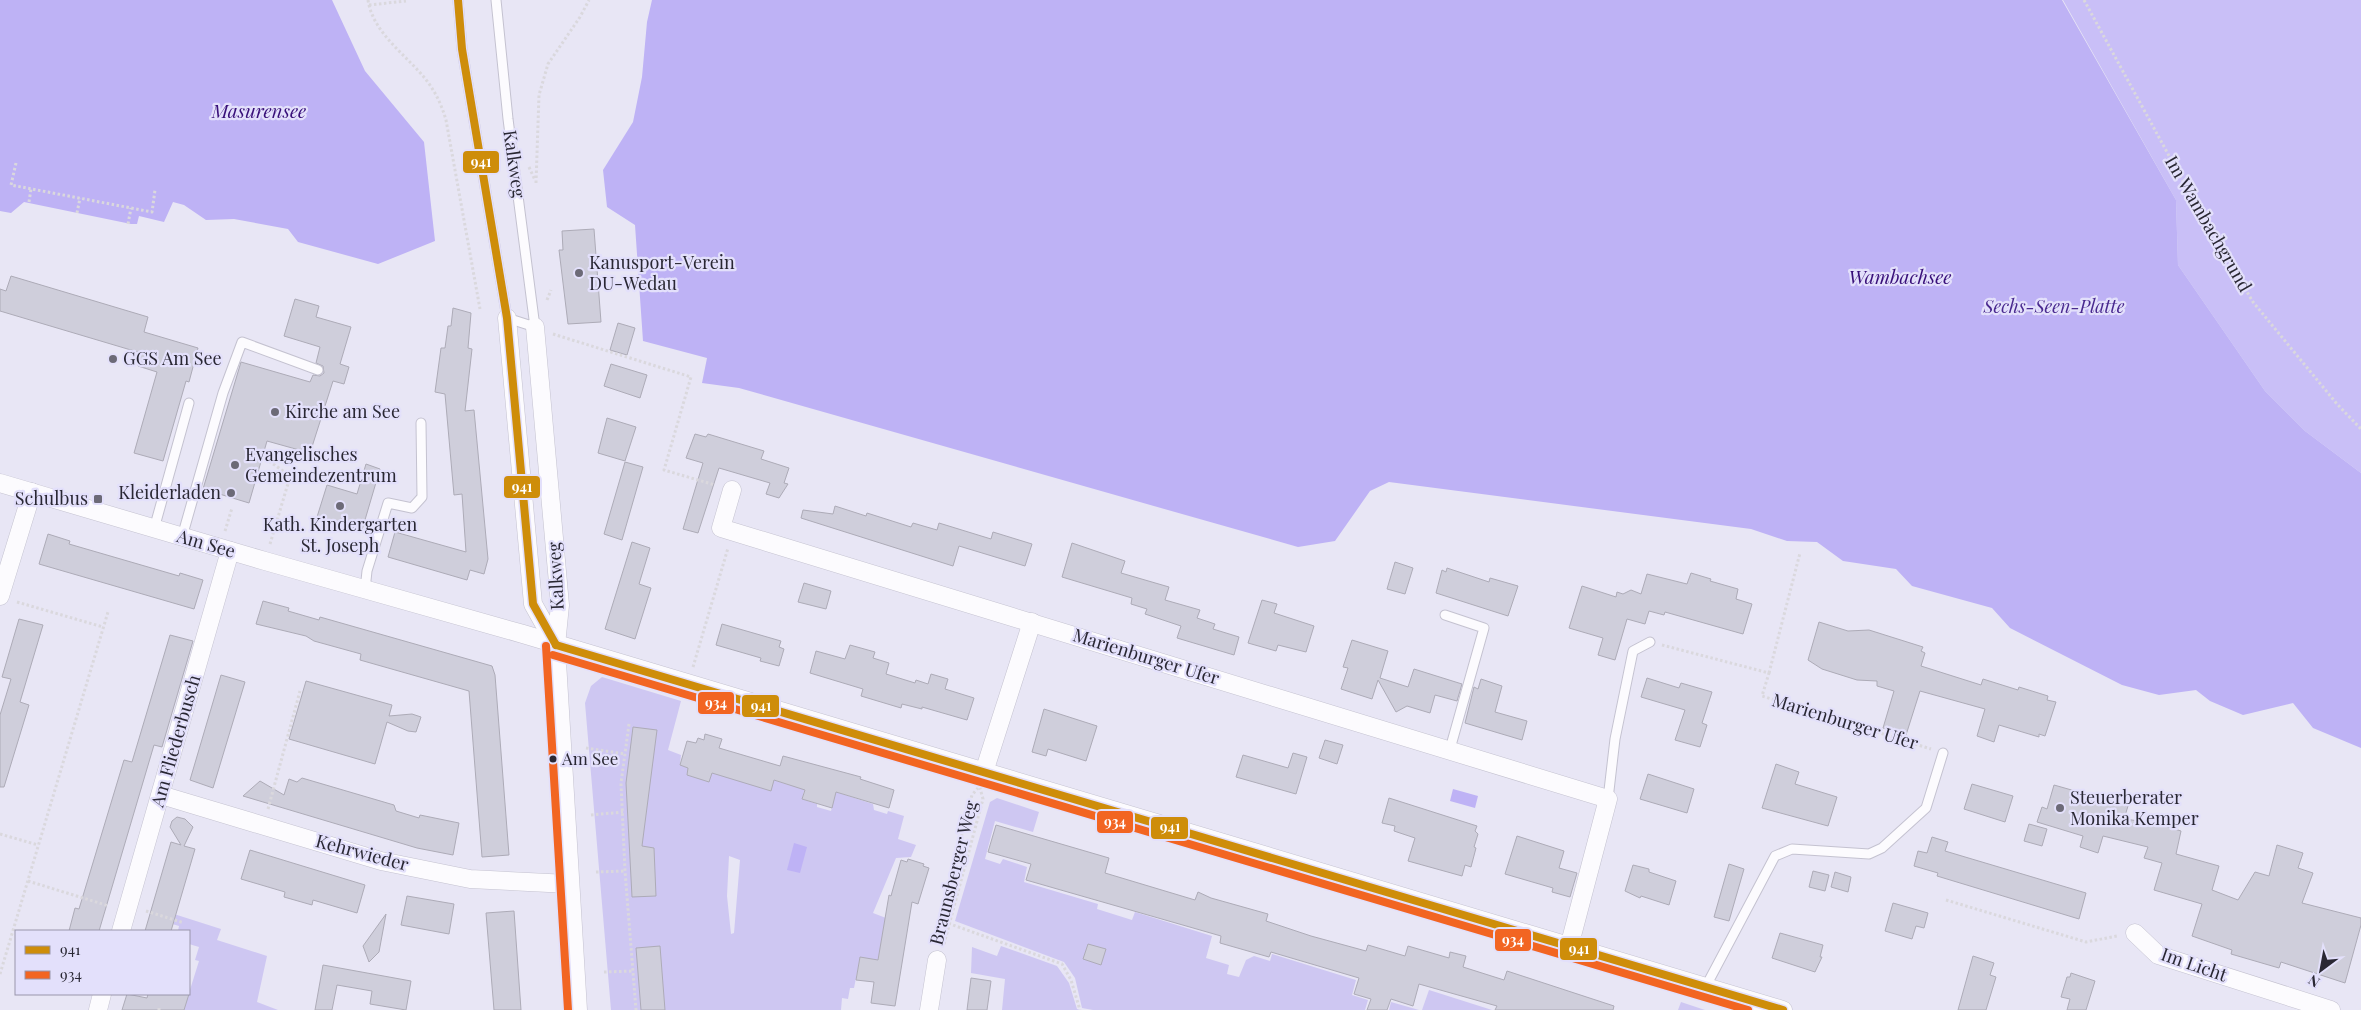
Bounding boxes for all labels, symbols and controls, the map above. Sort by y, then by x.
water label: Masurensee [211,97,306,123]
street label: Kalkweg [498,128,532,200]
line badge: 941 [462,150,500,174]
street label: Im Wambachgrund [2160,151,2258,297]
text: 941 [471,152,491,171]
place label: Kanusport-Verein DU-Wedau [589,250,735,295]
water label: Wambachsee [1849,263,1951,289]
marker: Kanusport-Verein DU-Wedau [573,267,585,279]
park label: Sechs-Seen-Platte [1983,294,2125,318]
place label: GGS Am See [123,346,222,370]
marker: GGS Am See [107,353,119,365]
place label: Kirche am See [285,399,400,423]
marker: Kirche am See [269,406,281,418]
place label: Evangelisches Gemeindezentrum [245,442,397,487]
marker: Evangelisches Gemeindezentrum [229,459,241,471]
line badge: 941 [503,475,541,499]
text: 941 [512,477,532,496]
place label: Kleiderladen [118,480,221,504]
place label: Schulbus [15,486,88,510]
marker: Kleiderladen [225,487,237,499]
marker: Schulbus [92,493,104,505]
marker: Kath. Kindergarten St. Joseph [334,500,346,512]
place label: Kath. Kindergarten St. Joseph [263,512,418,557]
street label: Am See [173,523,238,563]
street label: Kalkweg [541,541,569,611]
street label: Marienburger Ufer [1070,622,1222,690]
street label: Am Fliederbusch [144,671,206,811]
street label: Marienburger Ufer [1769,687,1921,755]
line badge: 934 [697,691,735,715]
text: 934 [705,693,727,712]
line badge: 941 [741,694,780,718]
text: 941 [751,696,771,715]
place label: Am See [561,747,618,769]
marker: Am See [548,754,558,764]
place label: Steuerberater Monika Kemper [2070,785,2199,830]
street label: Braunsberger Weg [923,797,983,948]
marker: Steuerberater Monika Kemper [2054,802,2066,814]
line badge: 934 [1096,810,1134,834]
text: 934 [1104,812,1126,831]
line badge: 941 [1150,816,1189,840]
text: 941 [1160,817,1180,836]
street label: Kehrwieder [313,828,411,876]
line badge: 934 [1494,928,1532,952]
legend [15,930,190,995]
text: 934 [1502,930,1524,949]
line badge: 941 [1559,937,1598,961]
text: 941 [60,939,81,959]
text: 941 [1569,939,1589,958]
street label: Im Licht [2158,942,2231,987]
north arrow [2296,945,2346,995]
text: 934 [60,964,82,984]
text: N [2305,971,2323,992]

